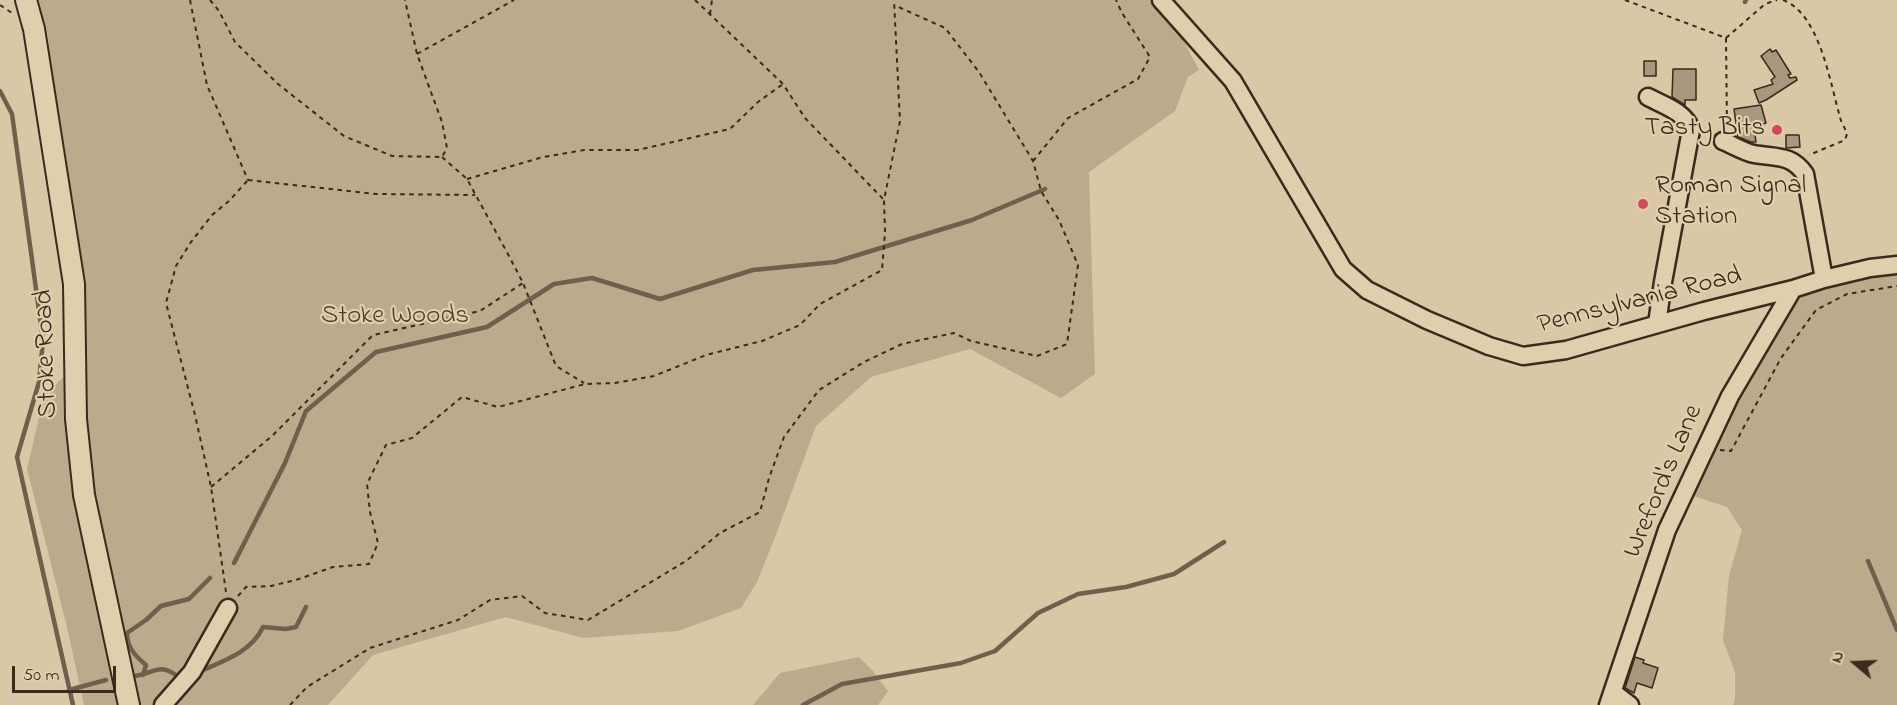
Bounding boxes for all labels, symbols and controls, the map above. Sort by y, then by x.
place label: Tasty Bits [1645,114,1765,146]
marker: Tasty Bits [1770,123,1784,137]
place label: Roman Signal Station [1655,172,1806,235]
marker: Roman Signal Station [1636,197,1650,211]
street label: Pennsylvania Road [1535,261,1745,343]
street label: Stoke Road [30,289,66,419]
park label: Stoke Woods [321,302,469,334]
street label: Wreford's Lane [1618,401,1712,563]
north arrow [1825,633,1885,693]
text: N [1825,648,1851,666]
scale bar [15,654,118,692]
text: 50 m [23,663,60,689]

